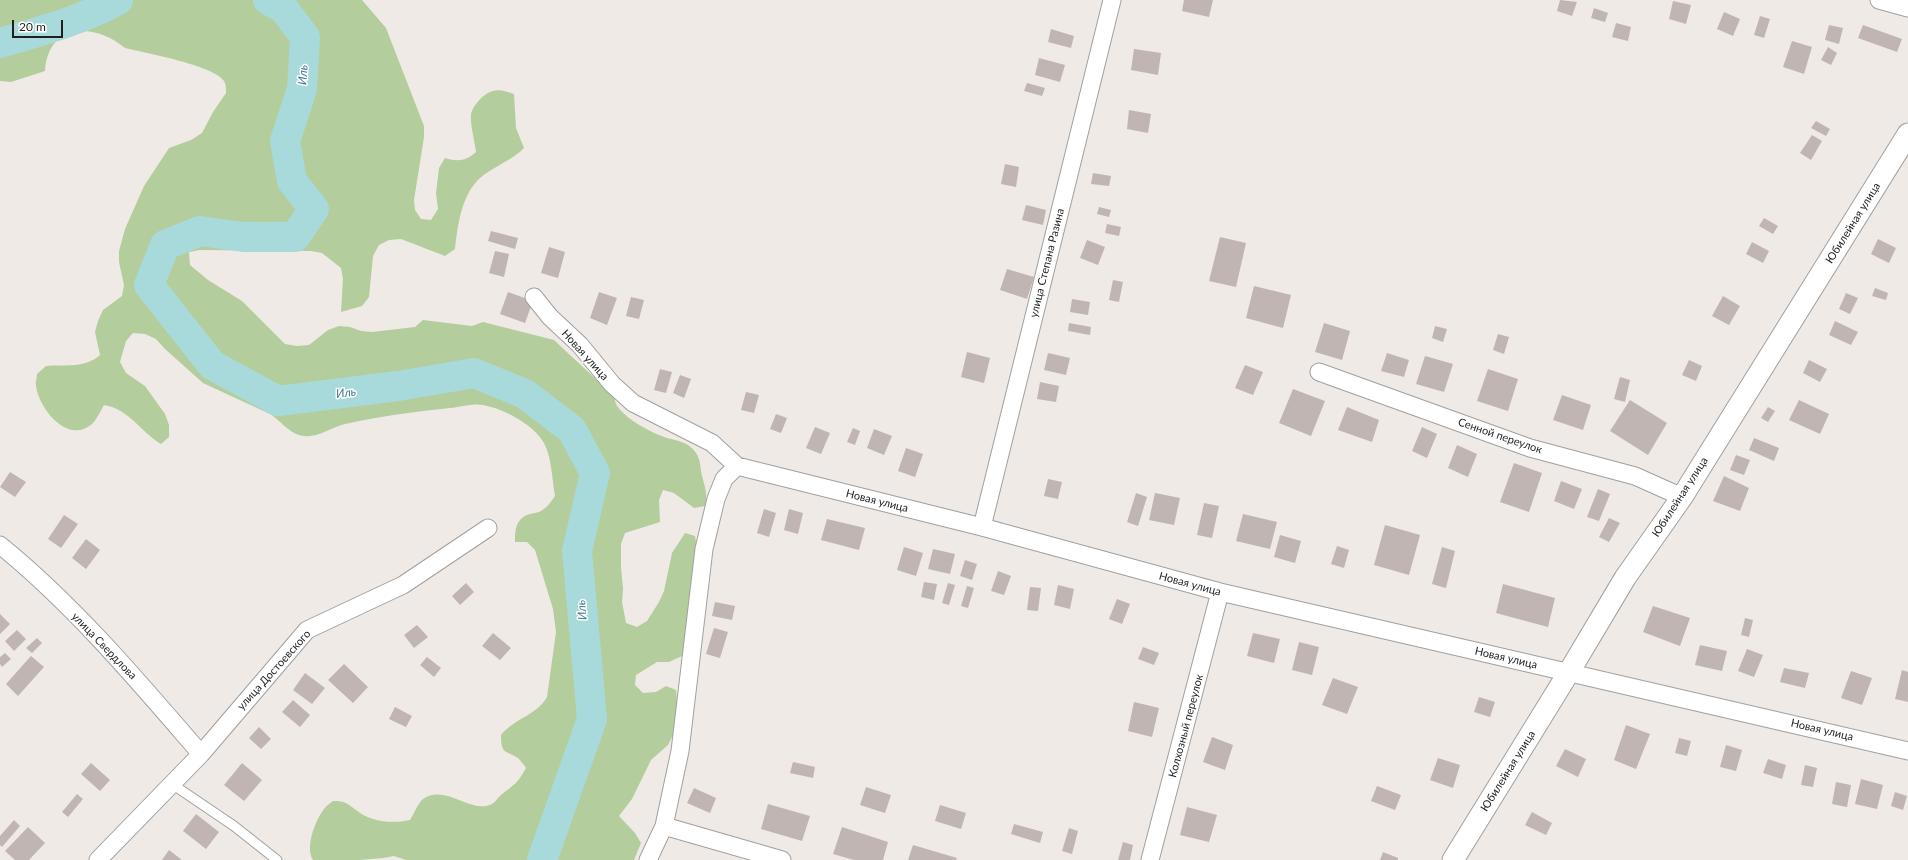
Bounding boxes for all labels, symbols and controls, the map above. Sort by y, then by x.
scale bar [14,12,65,38]
text: 20 m [19,19,46,34]
water label: Иль [295,64,311,86]
street label: Юбилейная улица [1823,180,1883,266]
street label: улица Степана Разина [1027,207,1067,319]
street label: Новая улица [559,327,611,383]
water label: Иль [335,385,357,401]
street label: Сенной переулок [1456,415,1544,457]
street label: Юбилейная улица [1649,455,1711,539]
street label: Новая улица [845,487,909,515]
street label: Новая улица [1158,569,1222,599]
water label: Иль [574,599,590,621]
street label: улица Свердлова [69,610,139,682]
street label: улица Достоевского [235,627,313,713]
street label: Новая улица [1473,644,1539,672]
street label: Колхозный переулок [1166,673,1206,779]
street label: Новая улица [1789,716,1855,744]
street label: Юбилейная улица [1478,728,1538,814]

